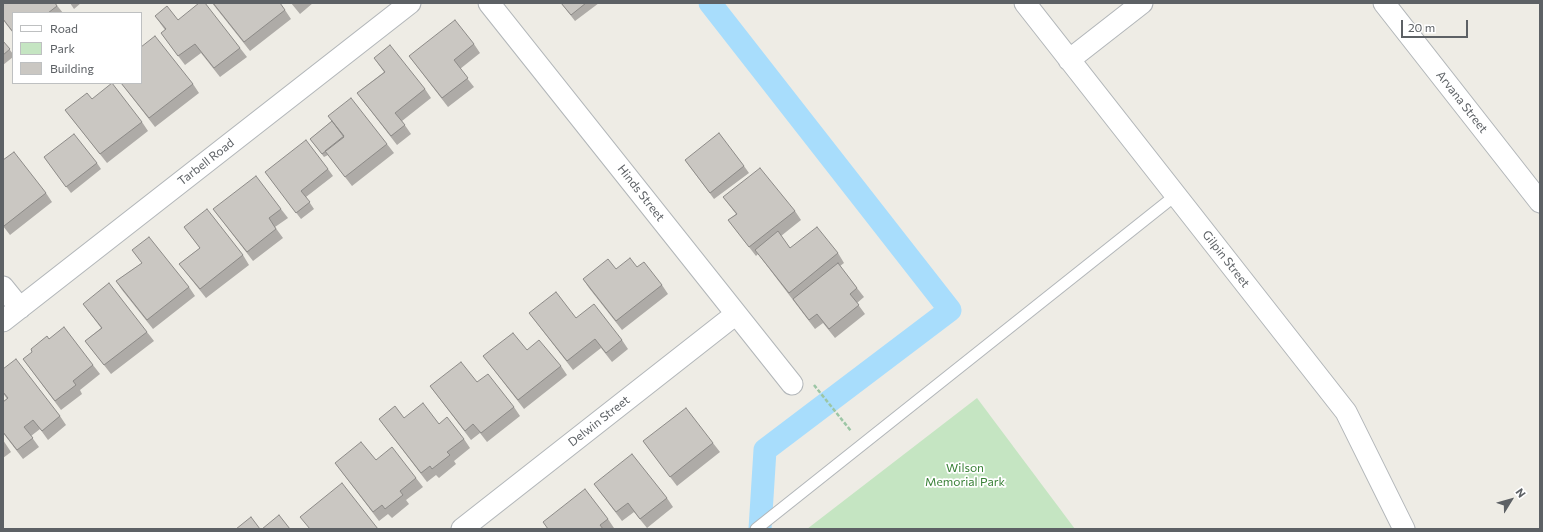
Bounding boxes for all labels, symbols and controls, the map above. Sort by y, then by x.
legend [12,12,142,84]
scale bar [1403,12,1470,38]
text: 20 m [1408,20,1435,34]
text: Road [50,21,78,35]
text: Park [50,41,75,55]
text: Building [50,61,94,75]
street label: Arvana Street [1433,68,1491,136]
street label: Tarbell Road [175,136,237,188]
street label: Hinds Street [615,162,667,224]
street label: Gilpin Street [1199,228,1253,290]
street label: Delwin Street [565,393,633,449]
park label: Wilson Memorial Park [925,461,1005,489]
north arrow [1491,480,1531,520]
text: N [1513,485,1529,500]

